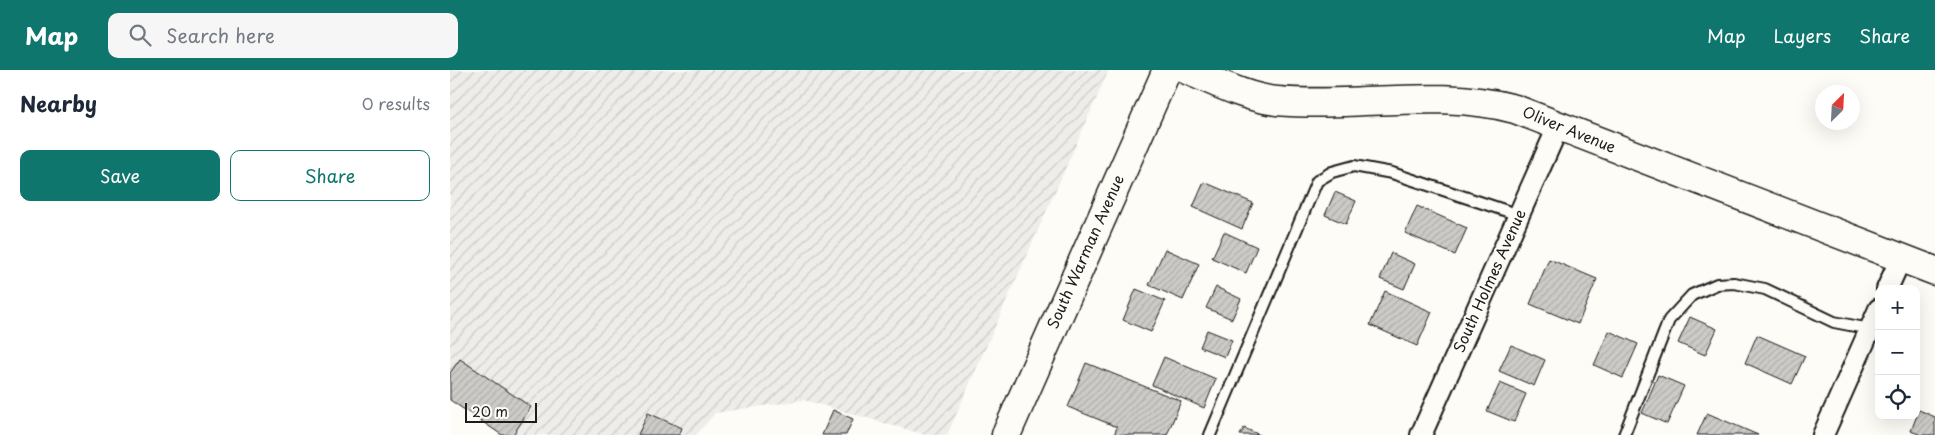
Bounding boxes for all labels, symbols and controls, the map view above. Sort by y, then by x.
search box [108,13,458,58]
text: Map [25,17,78,53]
icon: search [126,21,154,49]
text: Search here [166,21,275,49]
text: Map [1707,22,1746,49]
text: Layers [1774,22,1831,49]
text: Share [1859,22,1910,49]
north arrow [1815,85,1860,130]
text: Nearby [20,87,97,119]
text: 0 results [362,91,430,115]
street label: Oliver Avenue [1519,99,1620,158]
button: Save [20,150,220,201]
button: Share [230,150,430,201]
street label: South Warman Avenue [1040,171,1129,332]
street label: South Holmes Avenue [1447,205,1531,356]
map controls [1875,285,1920,420]
button: + [1875,285,1920,330]
button: − [1875,330,1920,375]
button: locate [1875,375,1920,420]
scale bar [465,400,538,423]
text: 20 m [472,401,508,422]

